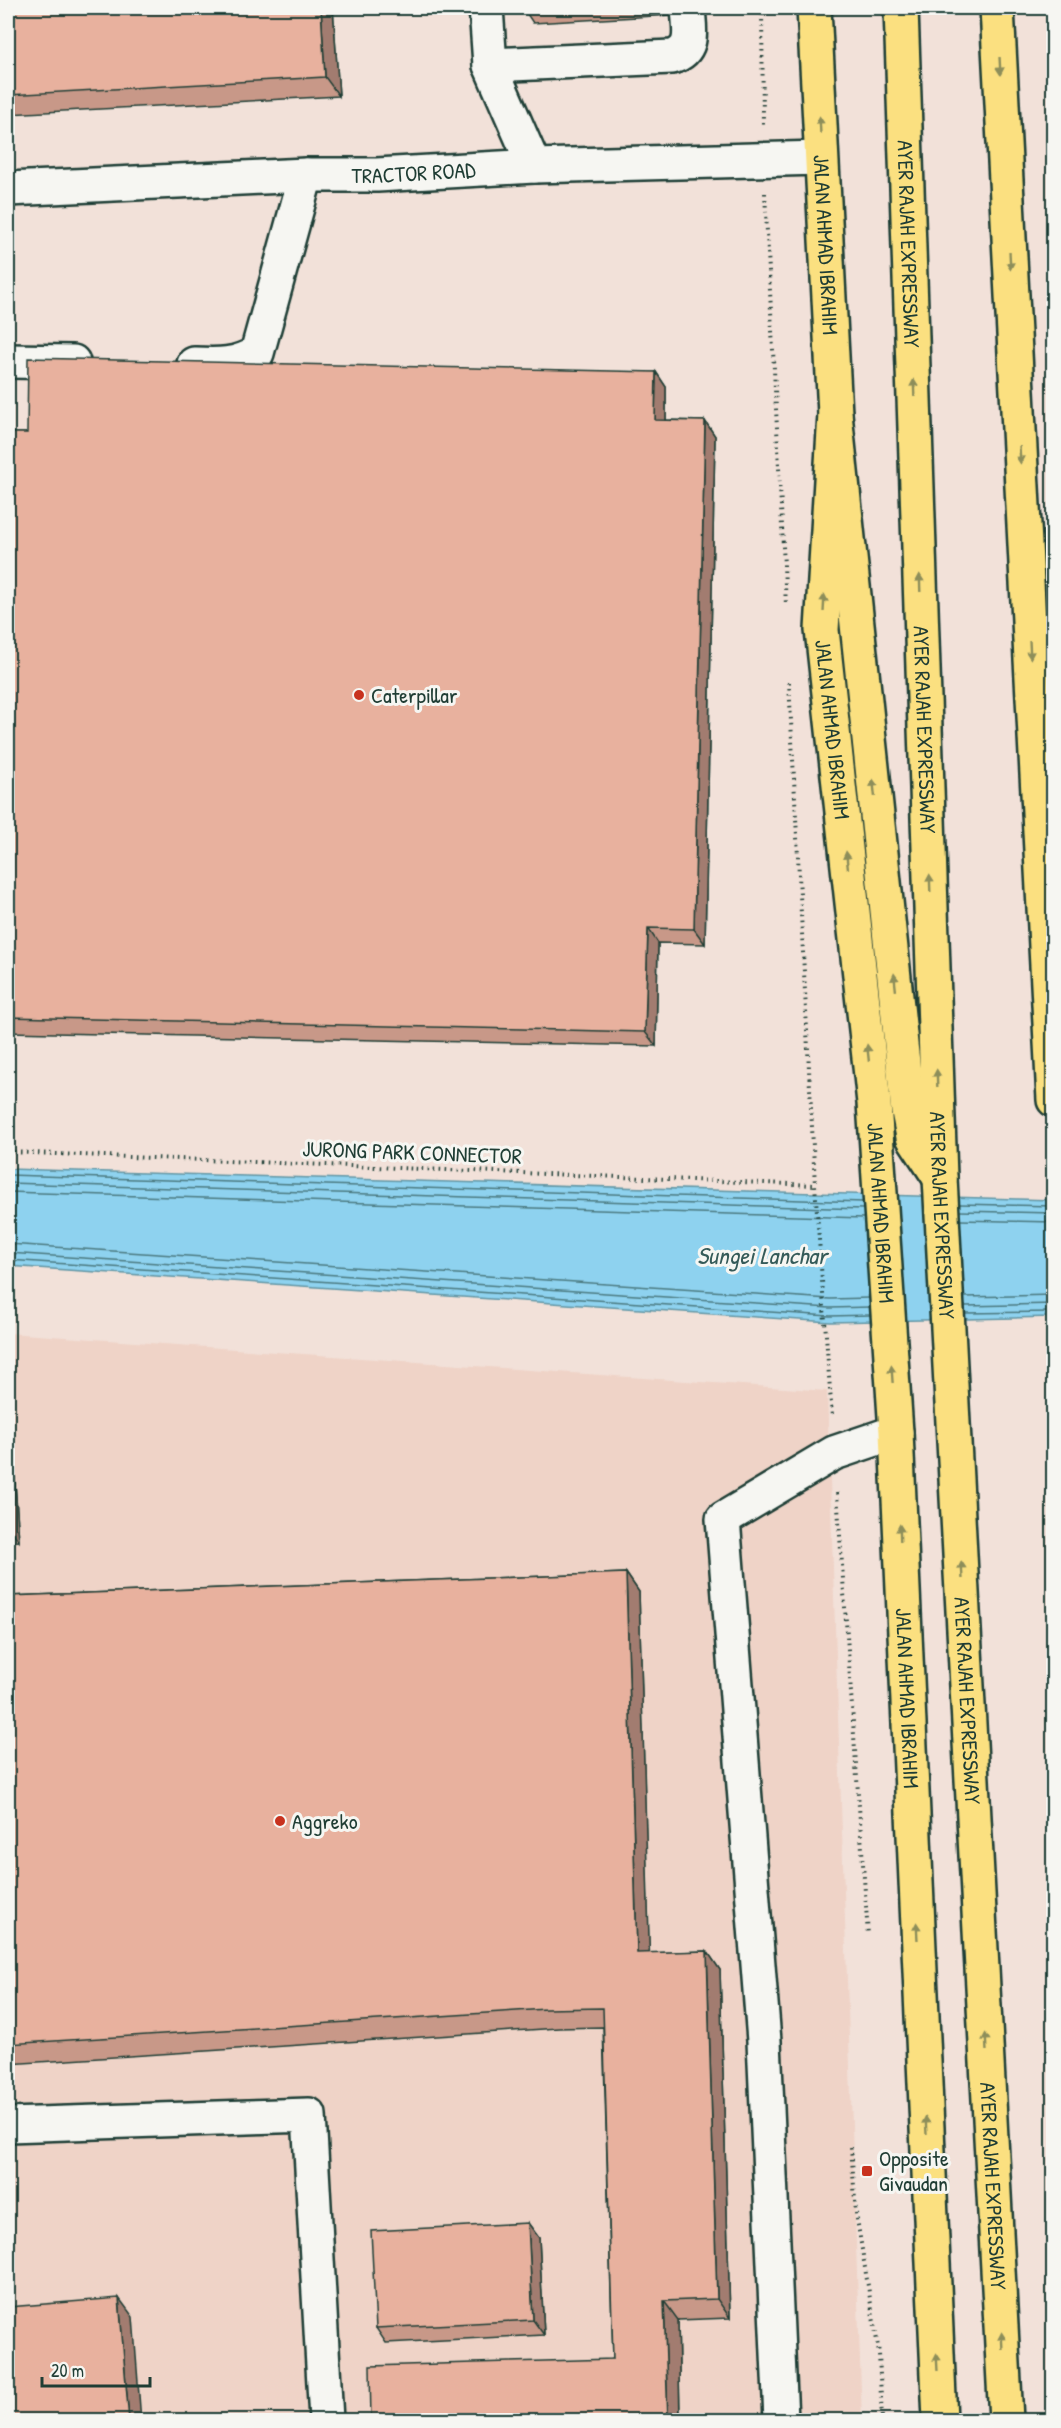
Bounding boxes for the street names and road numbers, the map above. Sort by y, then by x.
street label: AYER RAJAH EXPRESSWAY [890,140,927,348]
street label: TRACTOR ROAD [352,154,477,190]
street label: JALAN AHMAD IBRAHIM [807,154,846,336]
street label: AYER RAJAH EXPRESSWAY [907,625,944,834]
street label: JALAN AHMAD IBRAHIM [808,638,858,821]
street label: AYER RAJAH EXPRESSWAY [923,1111,962,1320]
street label: JALAN AHMAD IBRAHIM [860,1122,902,1304]
street label: JURONG PARK CONNECTOR [302,1133,522,1171]
street label: AYER RAJAH EXPRESSWAY [947,1596,988,1805]
street label: JALAN AHMAD IBRAHIM [889,1607,927,1789]
street label: AYER RAJAH EXPRESSWAY [973,2081,1014,2291]

